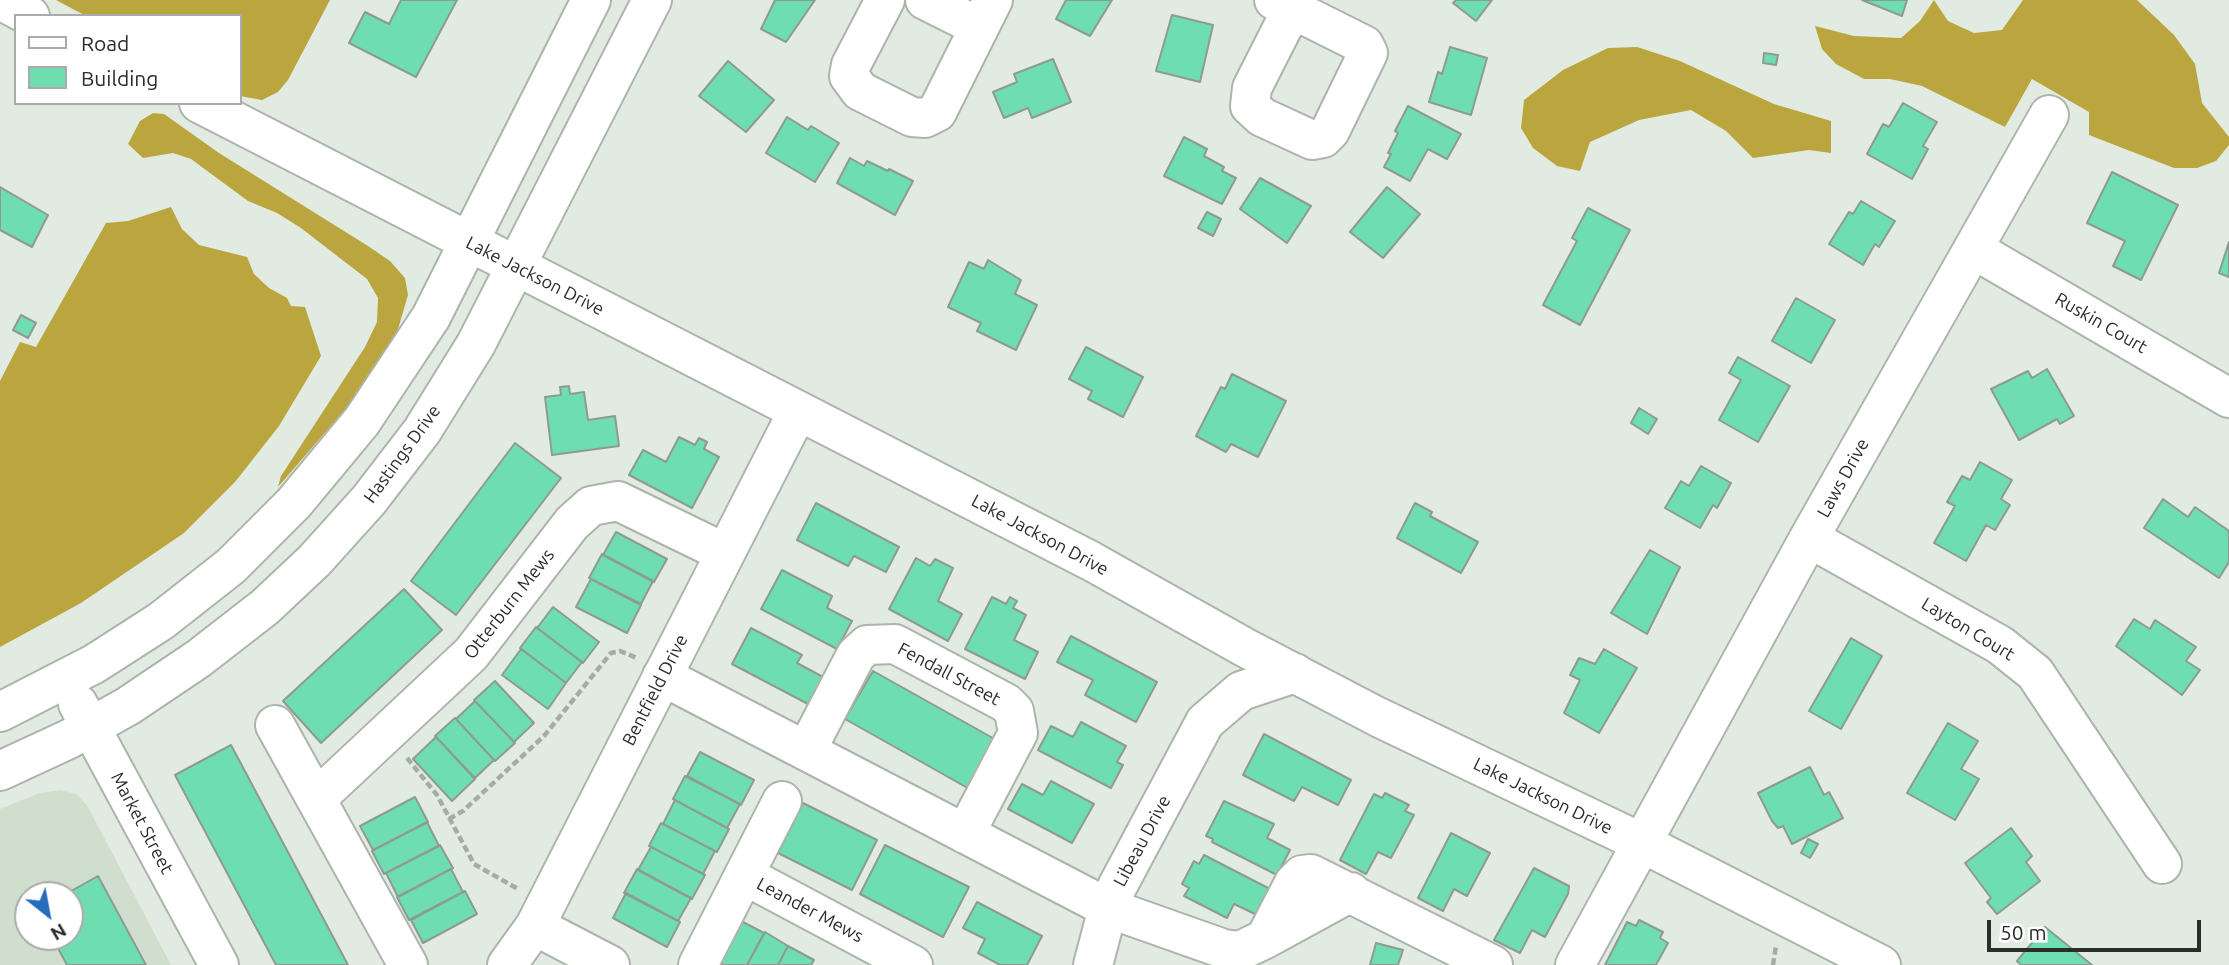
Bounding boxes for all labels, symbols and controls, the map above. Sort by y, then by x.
legend [14,14,242,105]
text: Road [81,31,129,55]
text: Building [81,66,158,90]
street label: Lake Jackson Drive [462,232,608,320]
street label: Ruskin Court [2051,288,2151,358]
street label: Hastings Drive [359,401,445,507]
street label: Laws Drive [1812,435,1874,521]
street label: Lake Jackson Drive [968,490,1112,580]
street label: Otterburn Mews [459,544,559,664]
street label: Layton Court [1918,593,2018,665]
street label: Bentfield Drive [618,631,692,749]
street label: Fendall Street [894,638,1004,710]
street label: Lake Jackson Drive [1470,753,1616,839]
street label: Market Street [106,769,178,877]
street label: Libeau Drive [1109,792,1175,890]
street label: Leander Mews [753,873,867,947]
north arrow [14,881,84,951]
scale bar [1991,906,2204,950]
text: N [47,919,71,945]
text: 50 m [2000,920,2047,944]

